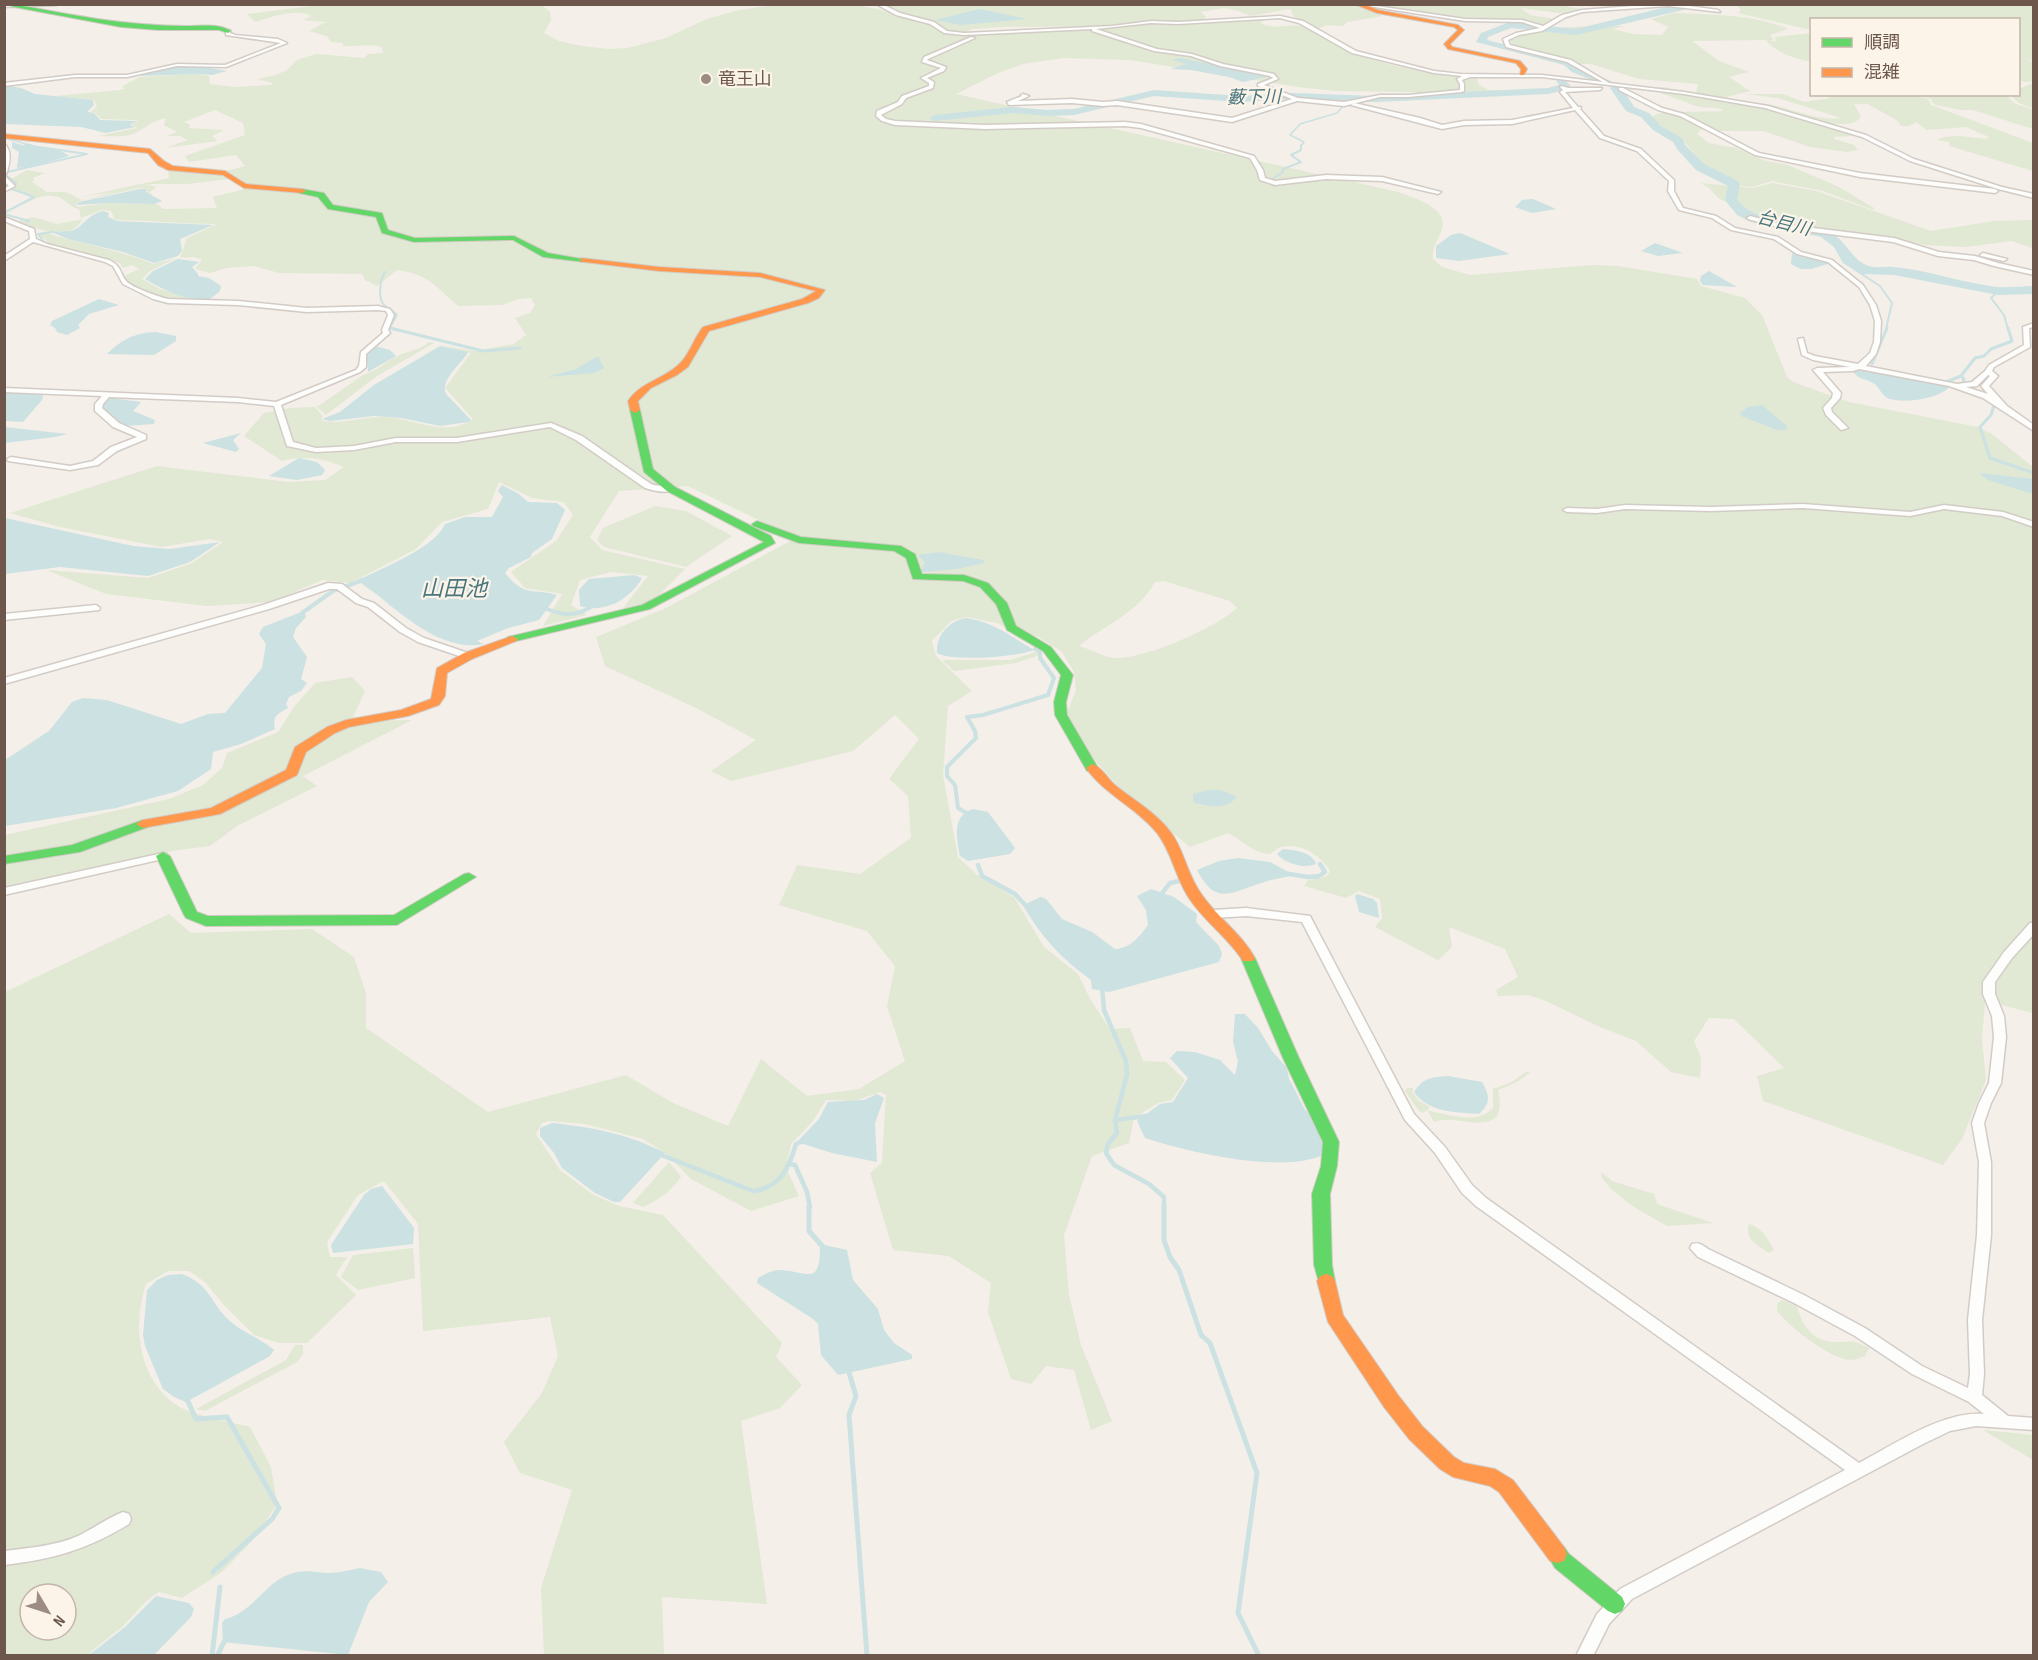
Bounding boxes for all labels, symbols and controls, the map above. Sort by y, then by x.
legend [1810,18,2020,96]
text: 順調 [1864,32,1900,53]
text: 混雑 [1864,62,1900,83]
place label: 竜王山 [718,69,772,90]
marker: 竜王山 [699,72,713,86]
water label: 藪下川 [1227,86,1283,108]
water label: 台目川 [1755,207,1815,241]
water label: 山田池 [421,576,489,603]
north arrow [18,1582,78,1642]
text: N [48,1611,69,1630]

